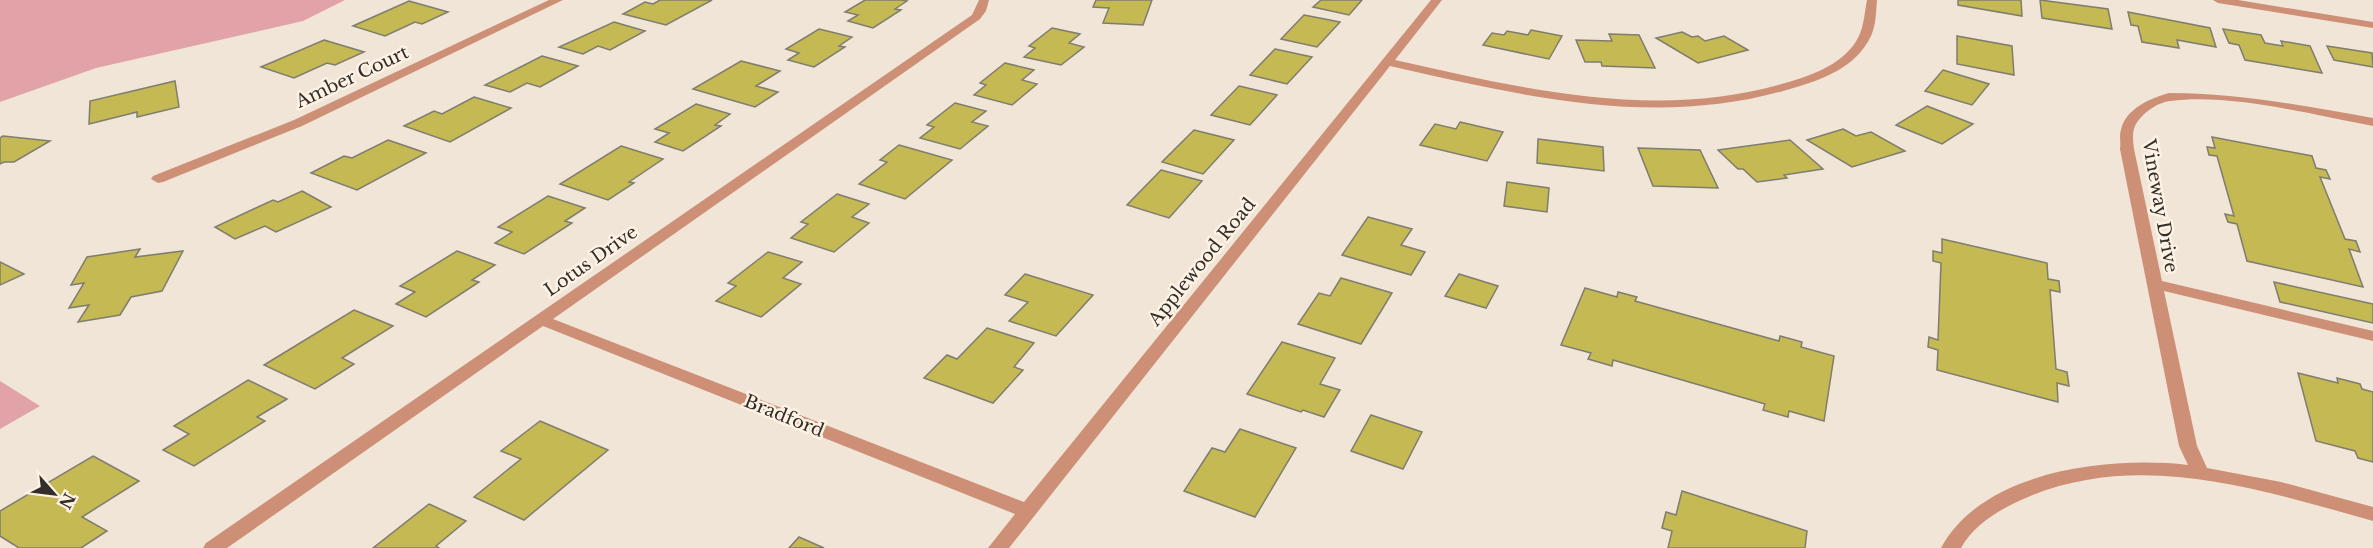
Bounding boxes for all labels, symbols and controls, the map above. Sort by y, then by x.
street label: Amber Court [291,41,412,113]
street label: Vineway Drive [2137,137,2183,274]
street label: Applewood Road [1143,194,1260,331]
street label: Lotus Drive [540,221,642,301]
street label: Bradford [741,390,827,442]
north arrow [24,464,84,524]
text: N [55,490,80,512]

